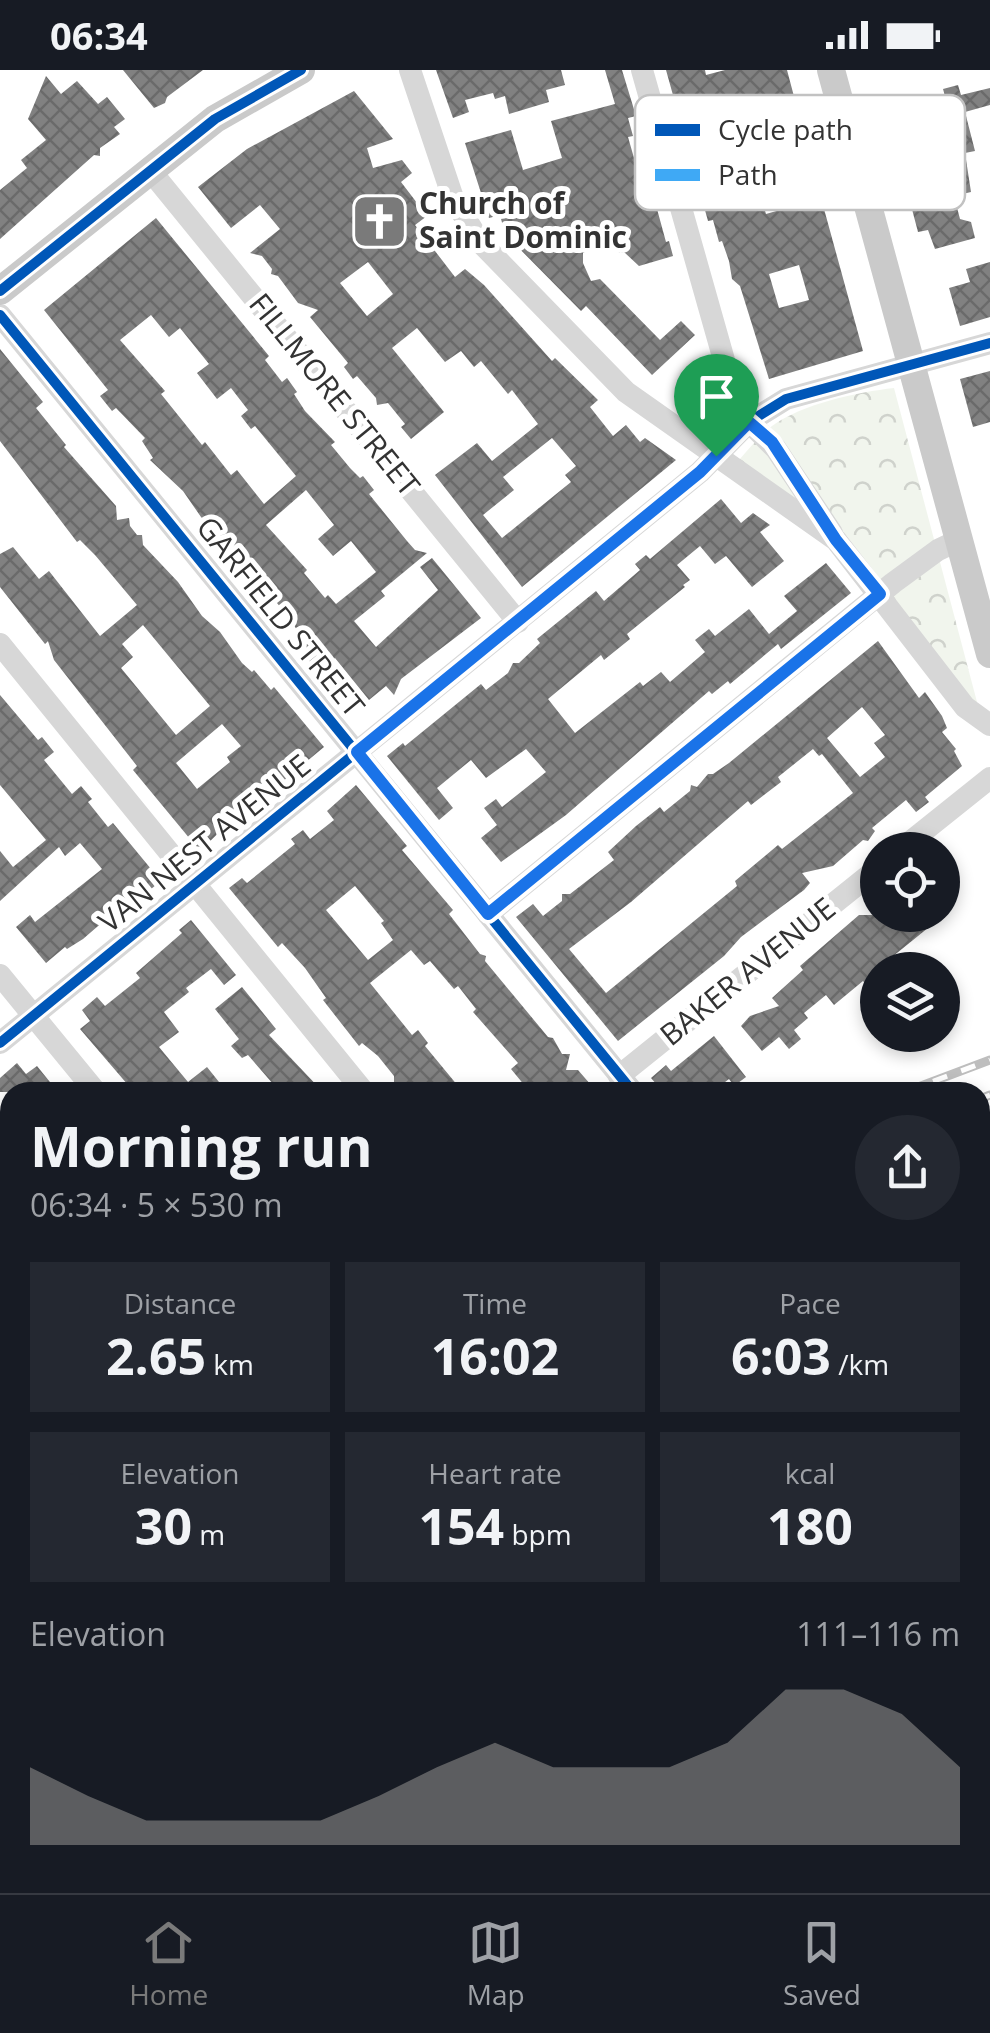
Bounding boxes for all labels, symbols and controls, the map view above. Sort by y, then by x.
text: 06:34 [50,9,148,61]
legend [635,95,965,210]
text: Cycle path [718,110,853,148]
text: Path [718,155,778,193]
place label: Church of Saint Dominic [419,182,627,257]
church icon: Church of Saint Dominic [350,191,410,251]
street label: FILLMORE STREET [241,284,430,504]
pin [674,354,759,457]
icon: arrive [689,369,744,424]
street label: GARFIELD STREET [188,507,375,725]
street label: VAN NEST AVENUE [89,744,319,941]
map controls [860,832,960,1052]
button: locate [860,832,960,932]
street label: BAKER AVENUE [651,887,843,1054]
button: layers [860,952,960,1052]
text: Morning run [30,1108,373,1183]
button: share [855,1115,960,1220]
text: 06:34 · 5 × 530 m [30,1183,283,1226]
text: Distance [124,1284,236,1322]
text: Time [463,1284,527,1322]
text: Pace [779,1284,841,1322]
text: 2.65 [106,1322,206,1390]
text: 16:02 [431,1322,559,1390]
text: 6:03 [731,1322,831,1390]
text: km [206,1345,254,1383]
text: /km [831,1345,889,1383]
text: Elevation [121,1454,239,1492]
text: Heart rate [428,1454,562,1492]
text: kcal [785,1454,835,1492]
text: 30 [135,1492,192,1560]
text: 154 [418,1492,504,1560]
text: 180 [767,1492,853,1560]
text: m [192,1515,225,1553]
text: bpm [504,1515,572,1553]
text: Elevation [30,1612,166,1655]
text: 111–116 m [796,1612,960,1655]
tab: Home [129,1915,208,2013]
tab: Map [467,1915,525,2013]
tab: Saved [783,1915,861,2013]

